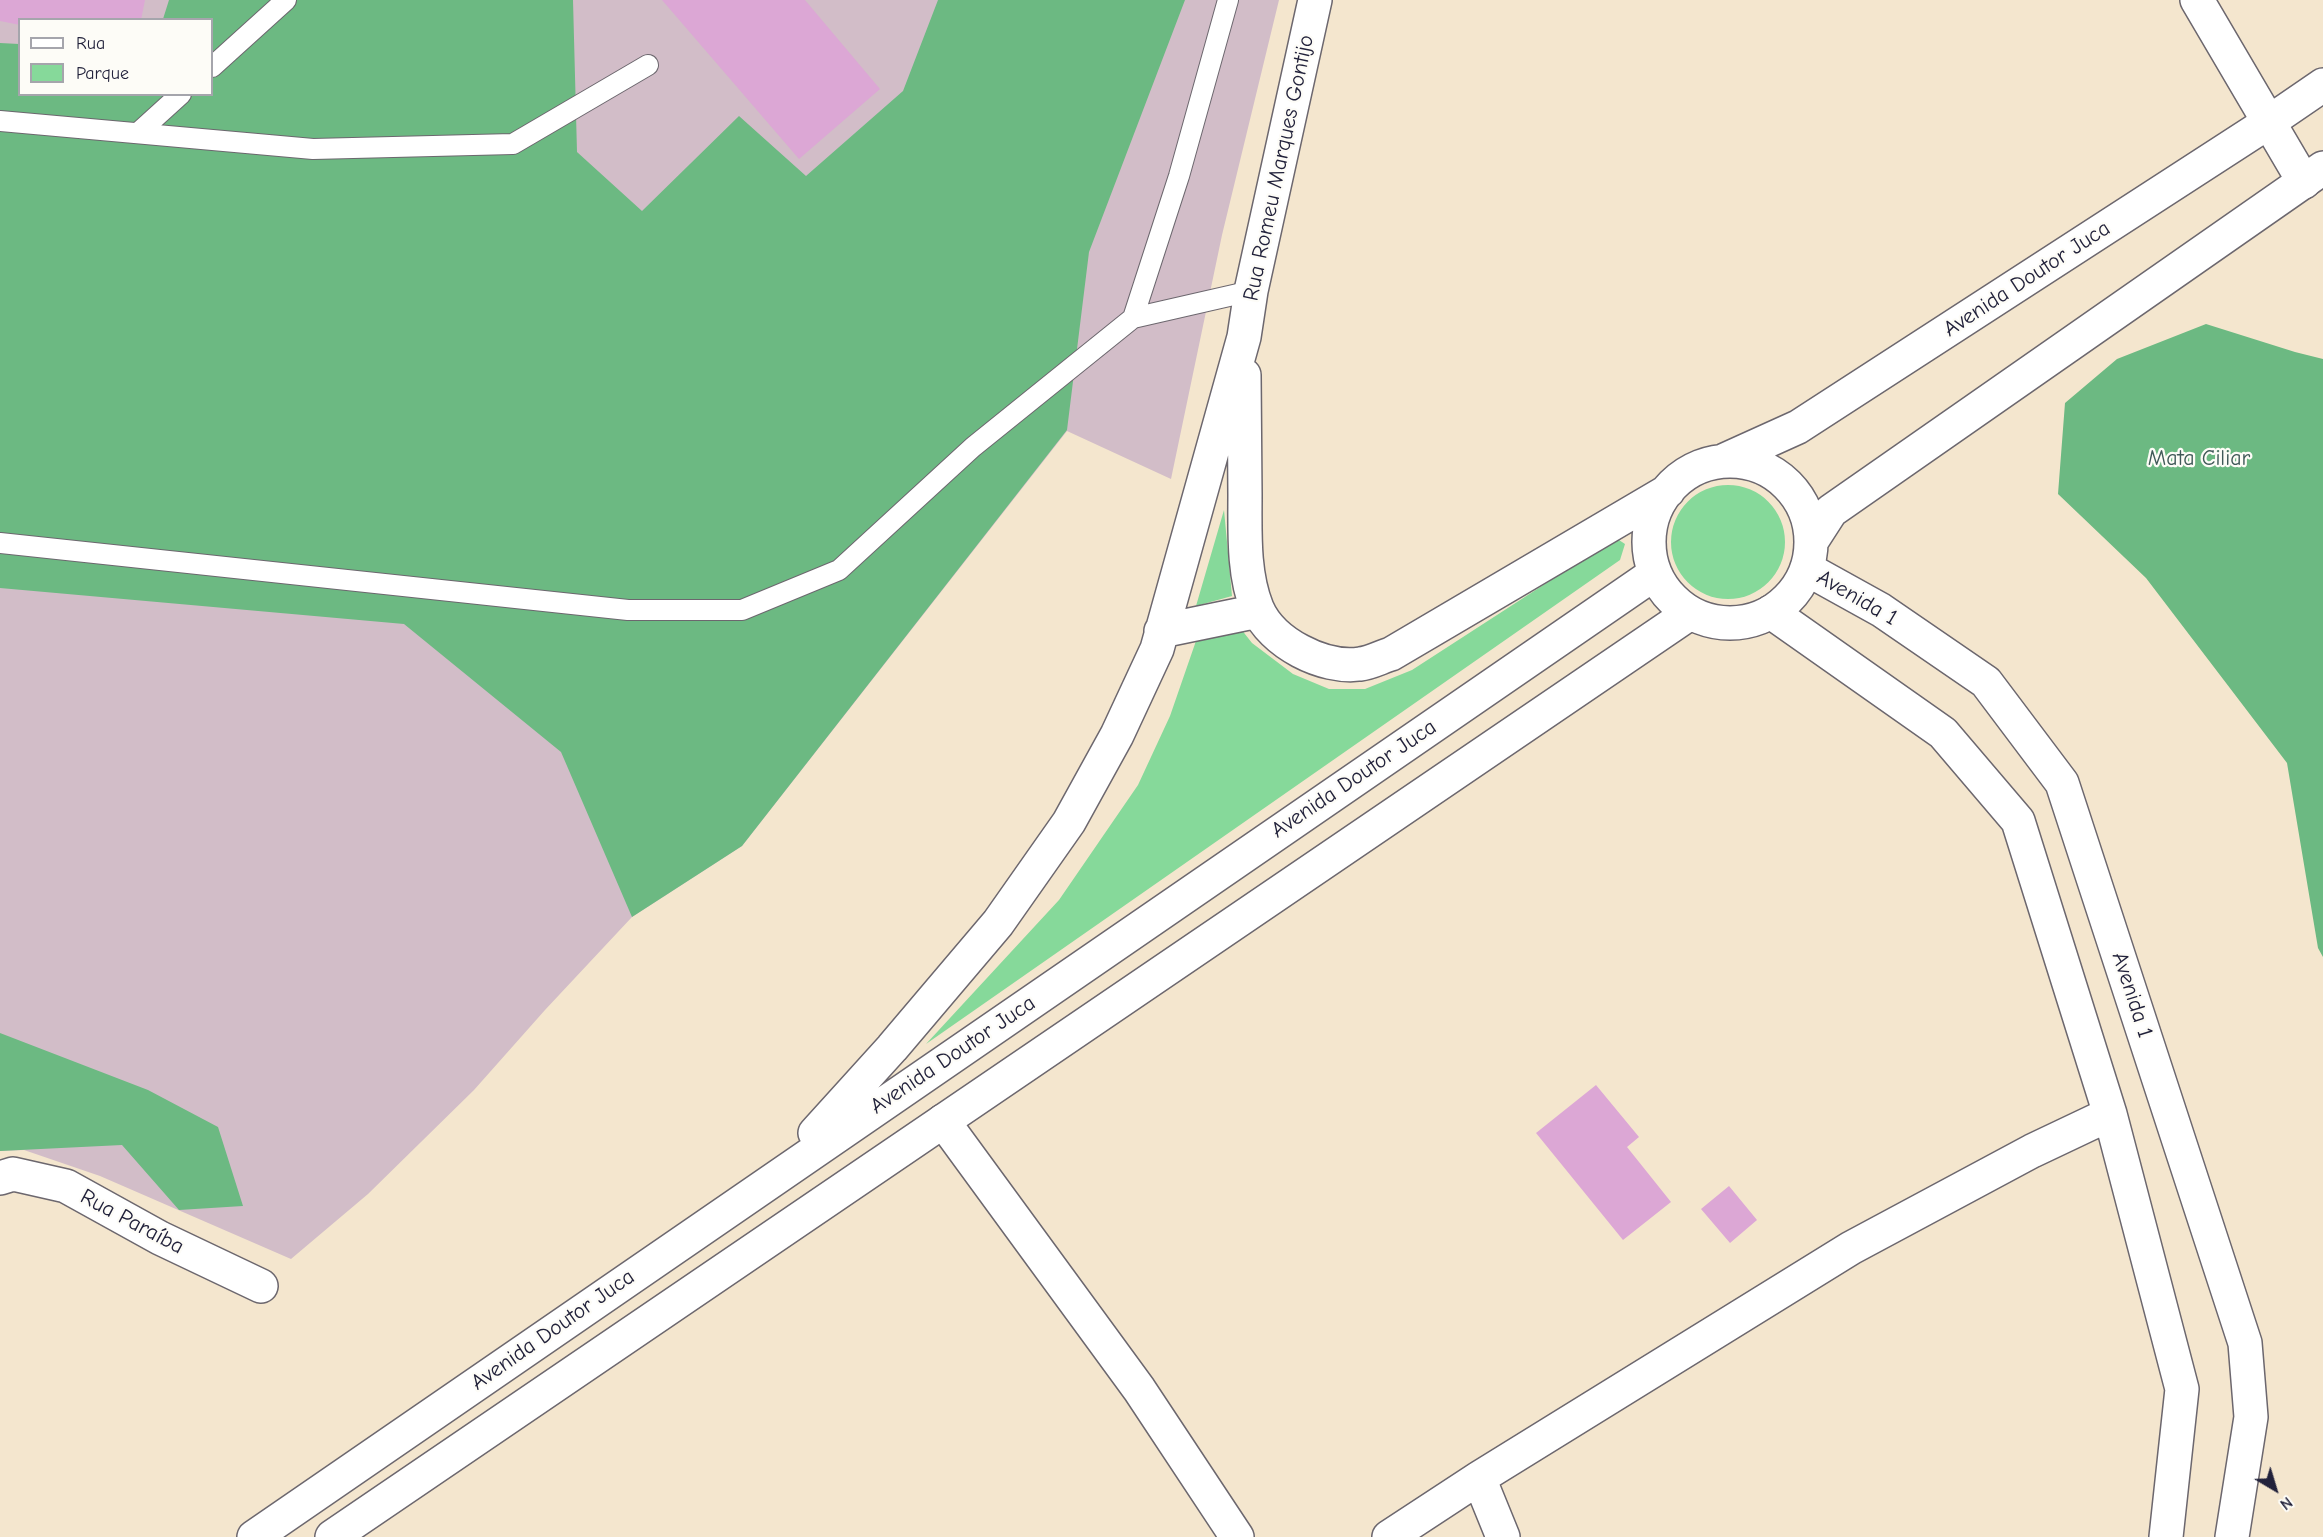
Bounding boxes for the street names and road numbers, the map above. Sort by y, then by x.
street label: Rua Romeu Marques Gontijo [1238,33,1320,303]
street label: Avenida Doutor Juca [1939,215,2115,343]
street label: Avenida 1 [1812,564,1902,632]
street label: Avenida Doutor Juca [1266,714,1442,844]
street label: Avenida 1 [2106,949,2158,1041]
street label: Avenida Doutor Juca [865,990,1041,1120]
street label: Rua Paraíba [76,1184,188,1260]
street label: Avenida Doutor Juca [466,1264,640,1396]

